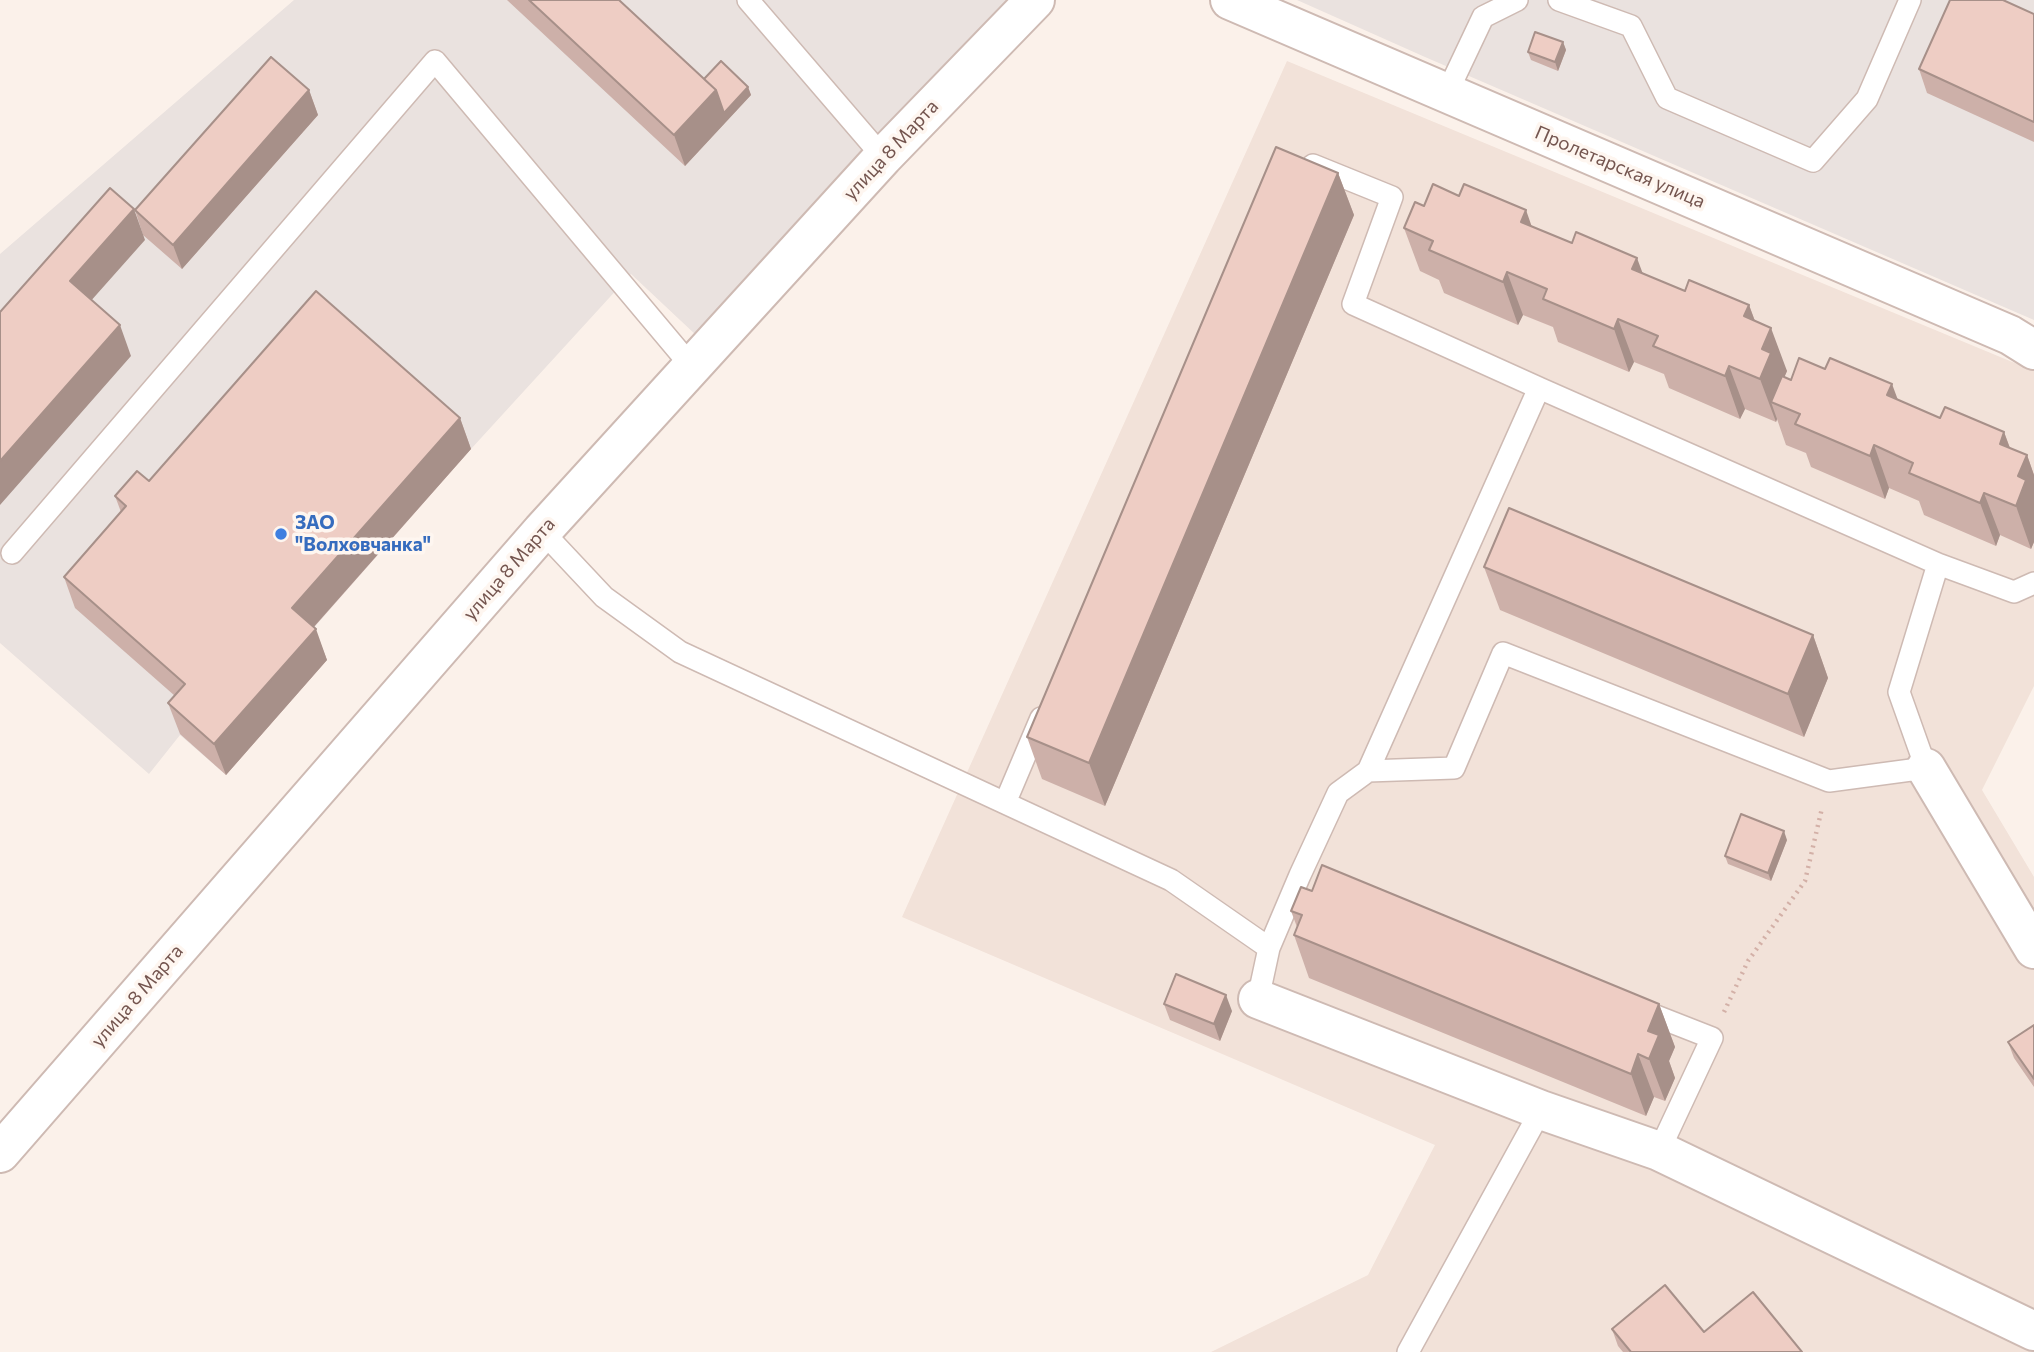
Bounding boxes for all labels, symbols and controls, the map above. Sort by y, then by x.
street label: улица 8 Марта [839,95,943,205]
street label: Пролетарская улица [1532,121,1708,213]
place label: ЗАО "Волховчанка" [295,512,431,556]
street label: улица 8 Марта [458,513,560,625]
marker: ЗАО "Волховчанка" [273,526,289,542]
street label: улица 8 Марта [86,940,188,1052]

